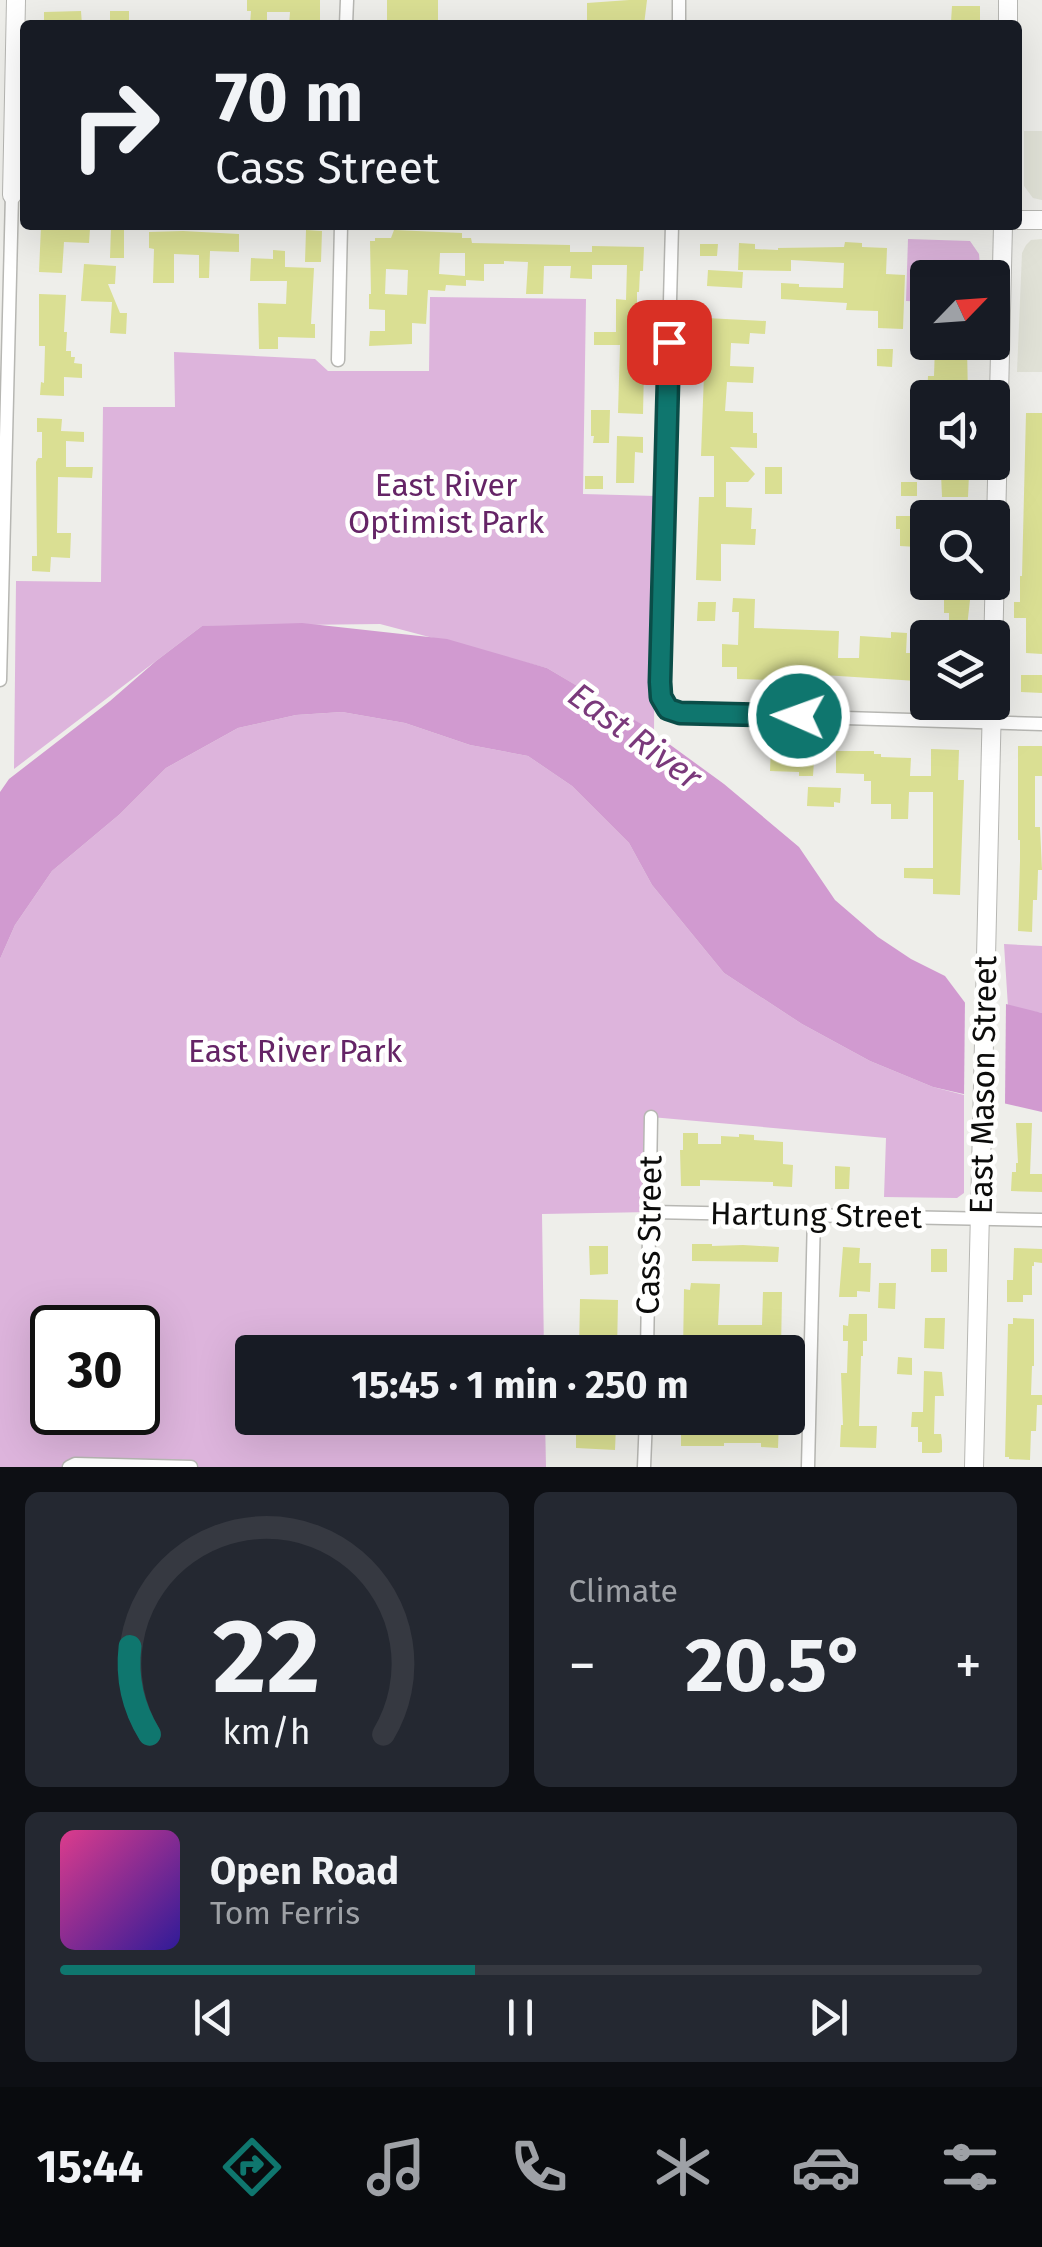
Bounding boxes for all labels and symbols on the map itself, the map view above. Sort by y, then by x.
north arrow [910,260,1010,360]
pin [627,300,712,385]
park label: East River Optimist Park [348,466,545,541]
position arrow [747,664,851,768]
water label: East River [560,674,711,799]
street label: East Mason Street [962,955,1004,1215]
park label: East River Park [188,1032,403,1070]
street label: Cass Street [629,1154,669,1315]
street label: Hartung Street [709,1194,923,1236]
speed limit sign: 30 [30,1305,160,1435]

